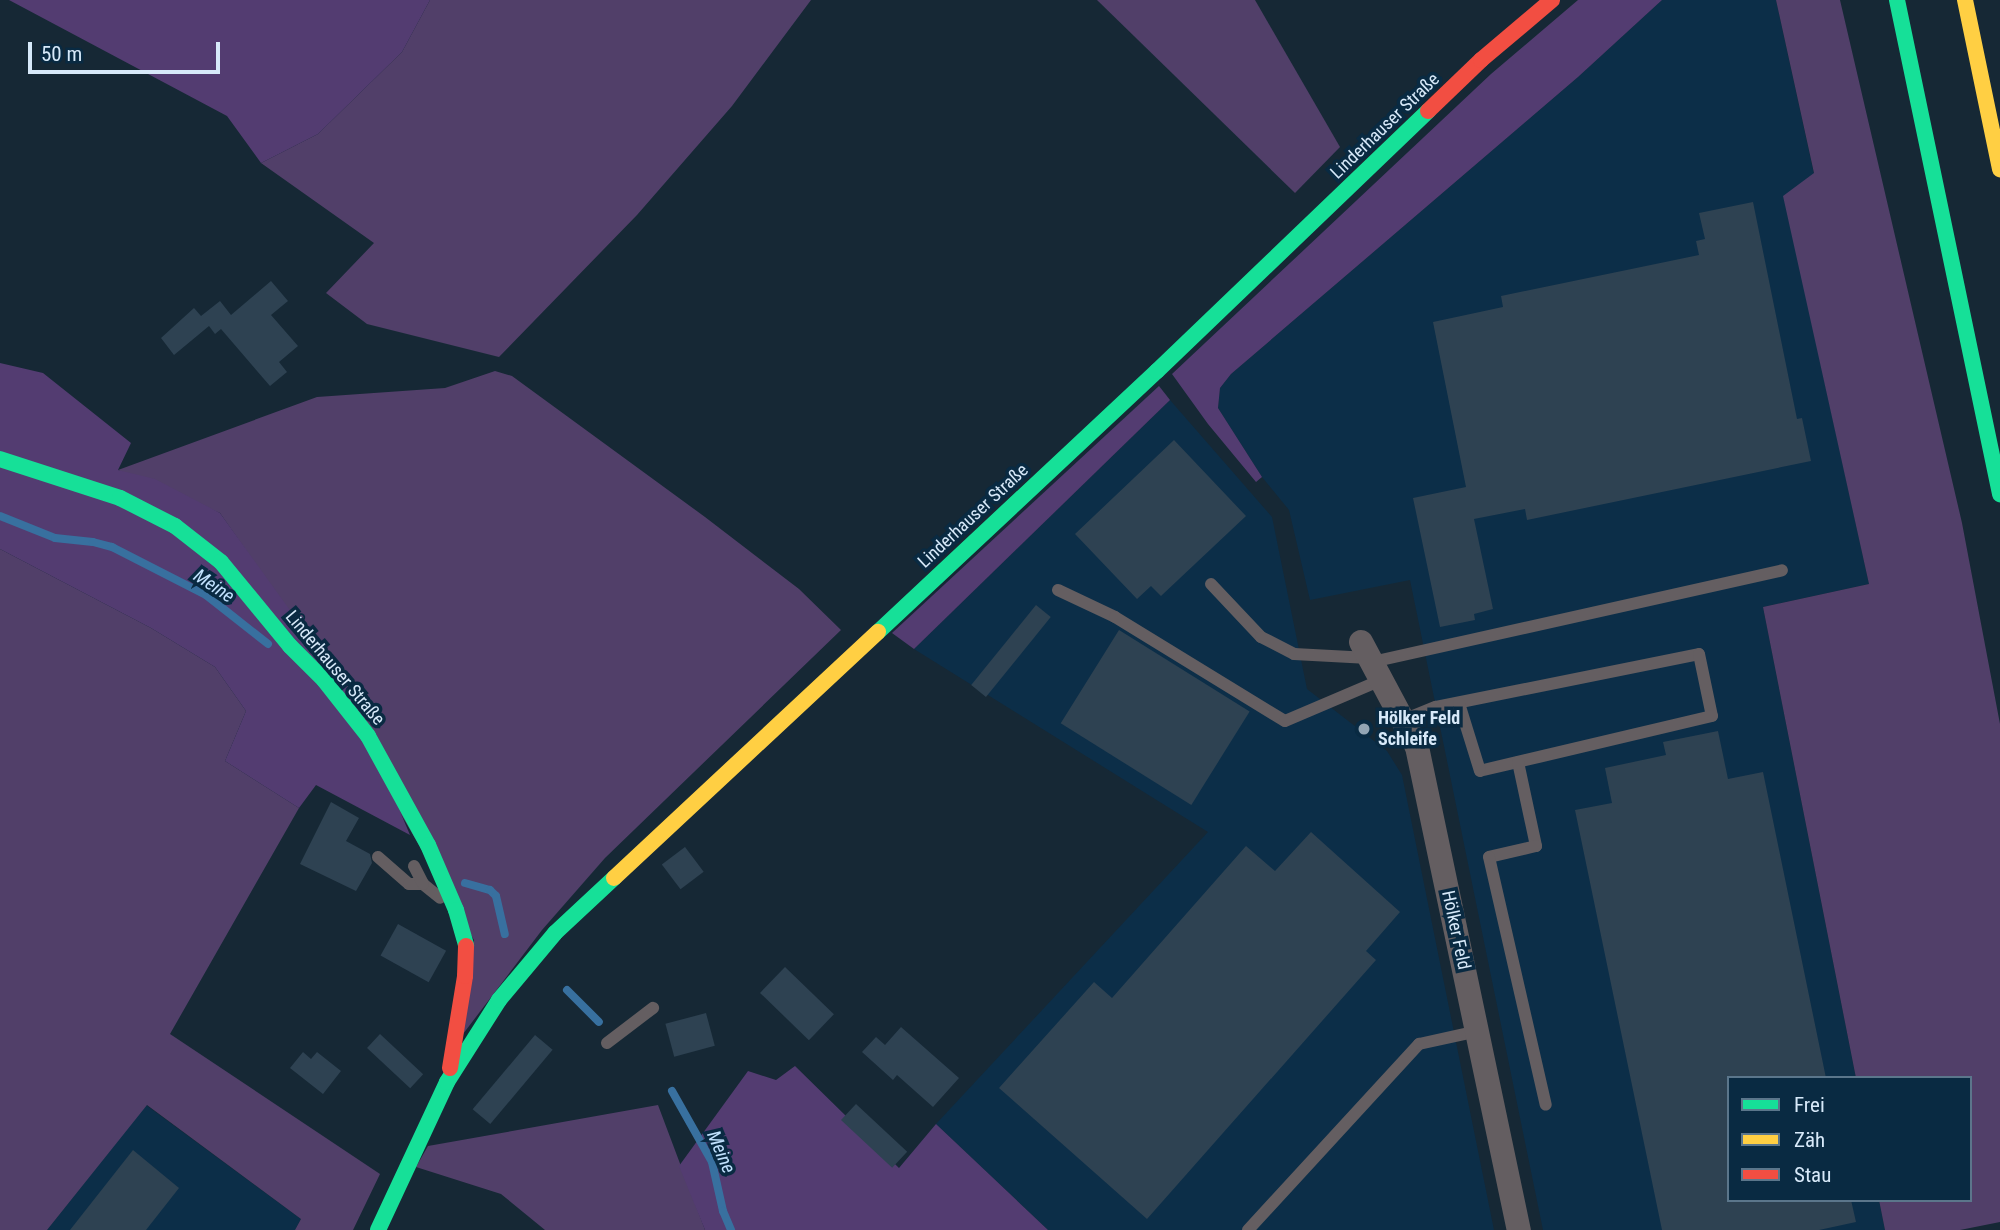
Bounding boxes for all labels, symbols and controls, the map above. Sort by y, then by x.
scale bar [32,28,224,72]
text: 50 m [41,42,82,66]
street label: Linderhauser Straße [1326,69,1444,183]
street label: Linderhauser Straße [913,459,1033,573]
water label: Meine [189,564,239,608]
street label: Linderhauser Straße [281,606,389,730]
place label: Hölker Feld Schleife [1378,708,1460,750]
marker: Hölker Feld Schleife [1356,721,1372,737]
street label: Hölker Feld [1437,888,1475,972]
legend [1727,1076,1972,1202]
text: Frei [1794,1093,1825,1117]
water label: Meine [702,1127,740,1177]
text: Zäh [1794,1128,1825,1152]
text: Stau [1794,1163,1831,1187]

